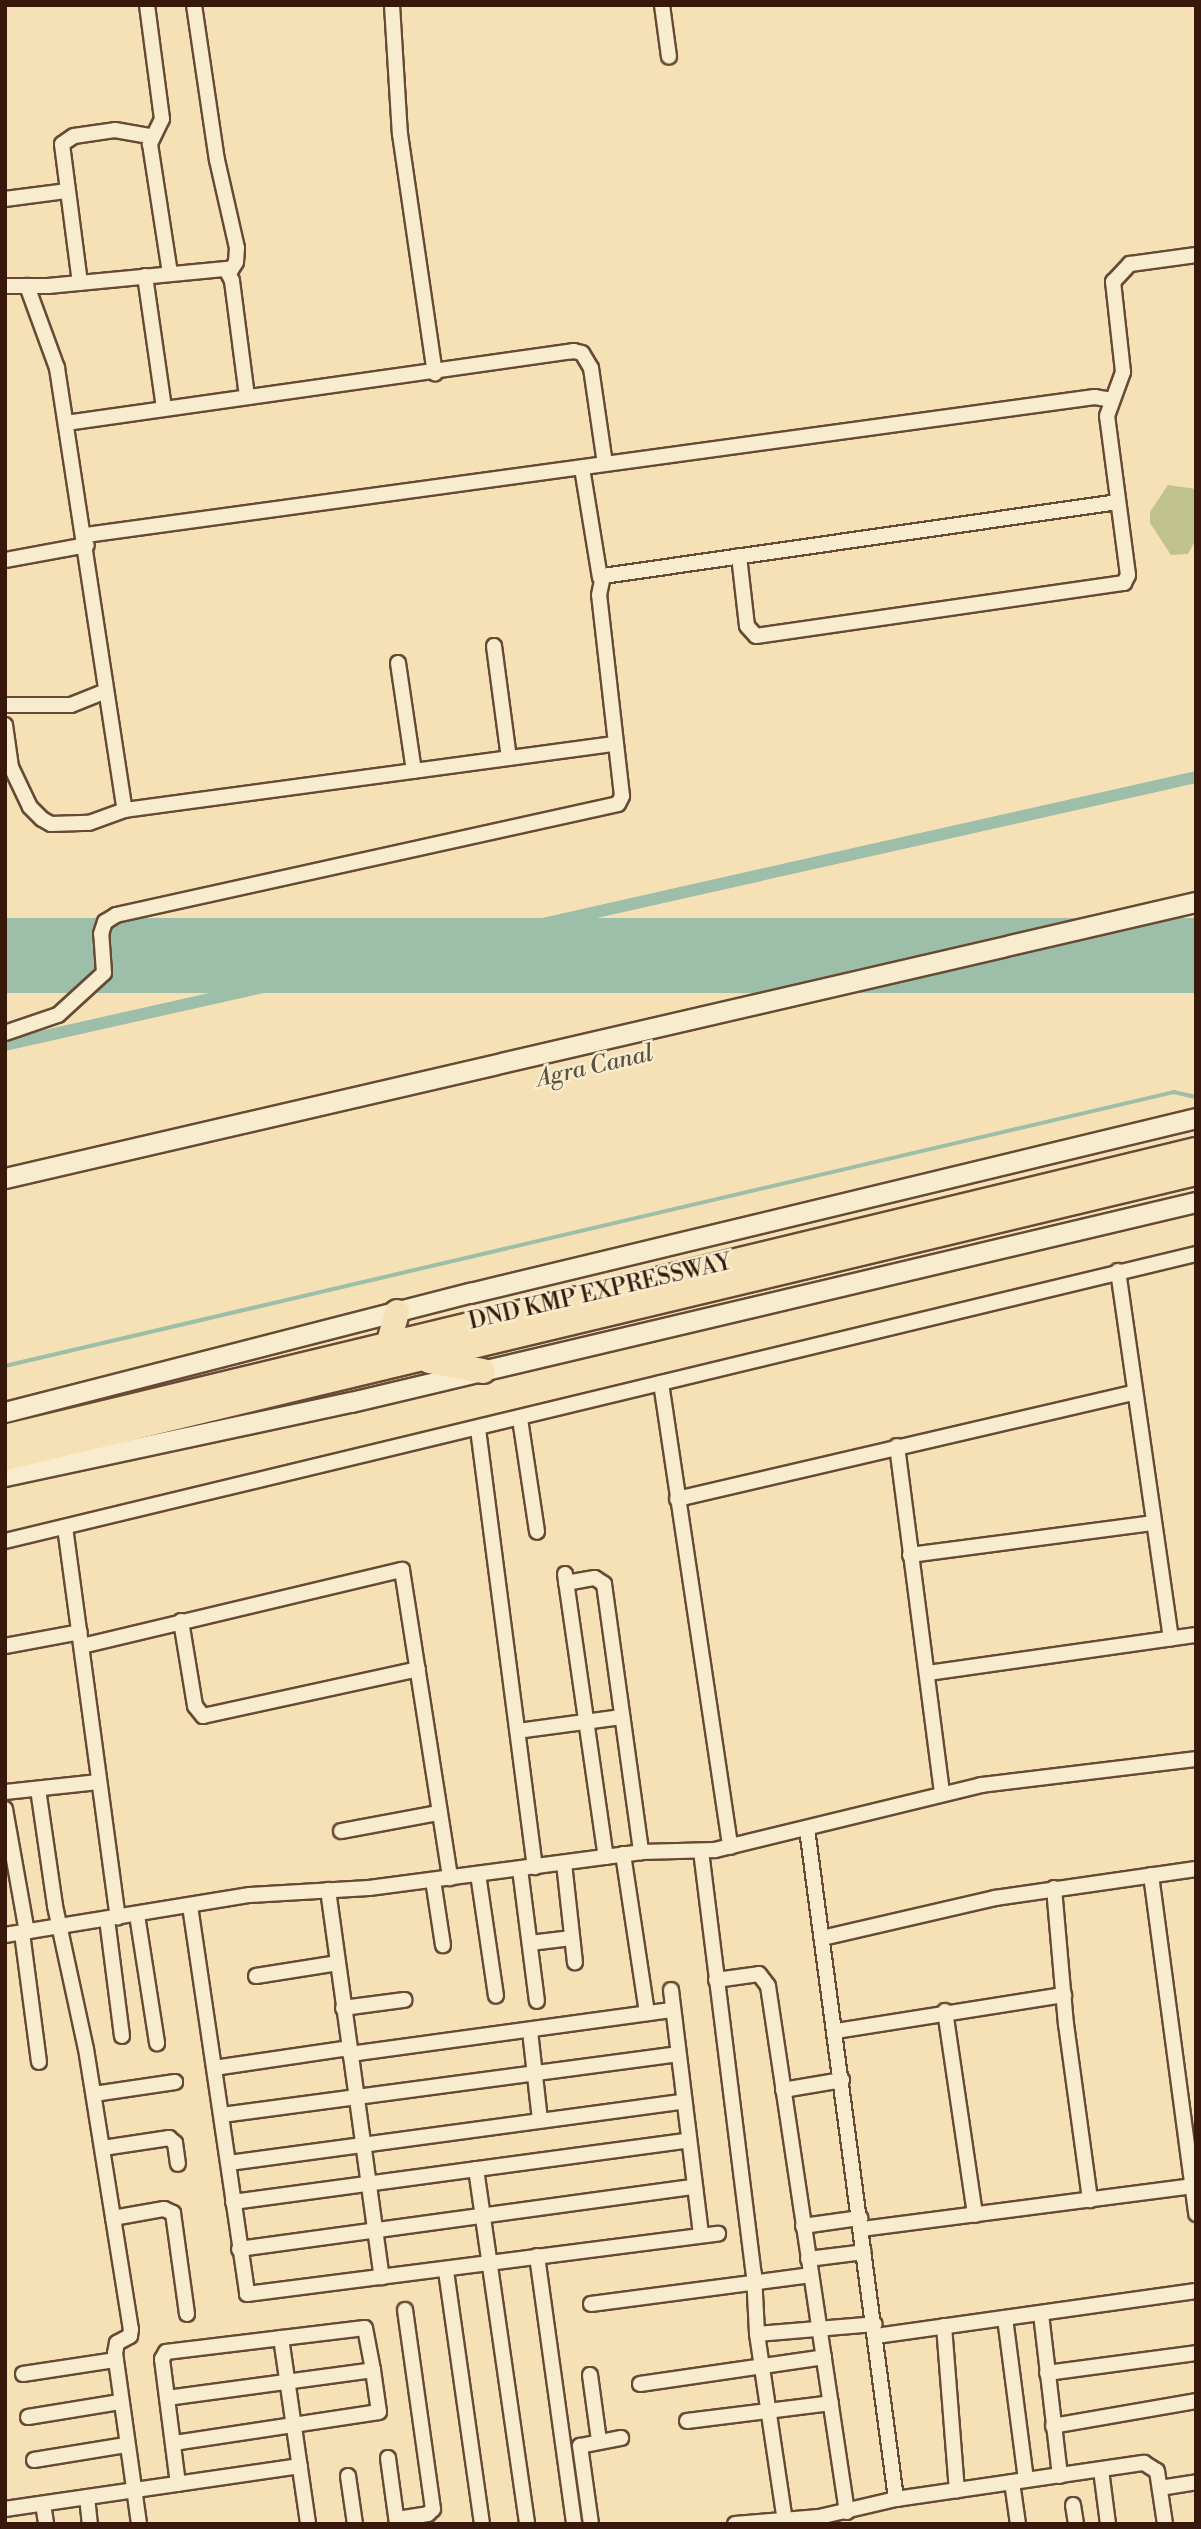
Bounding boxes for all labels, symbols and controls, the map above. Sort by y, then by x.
water label: Agra Canal [534,1040,656,1094]
street label: DND KMP EXPRESSWAY [466,1248,734,1336]

